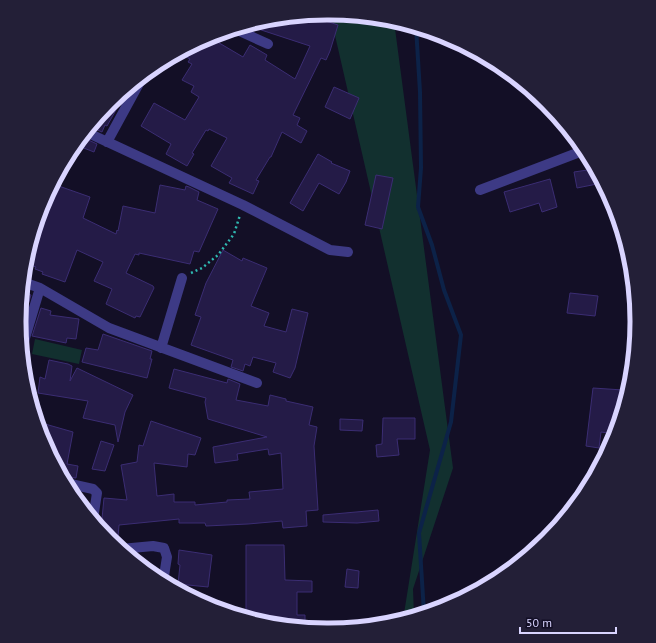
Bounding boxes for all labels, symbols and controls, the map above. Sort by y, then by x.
scale bar [520,609,616,635]
text: 50 m [526,615,552,630]

